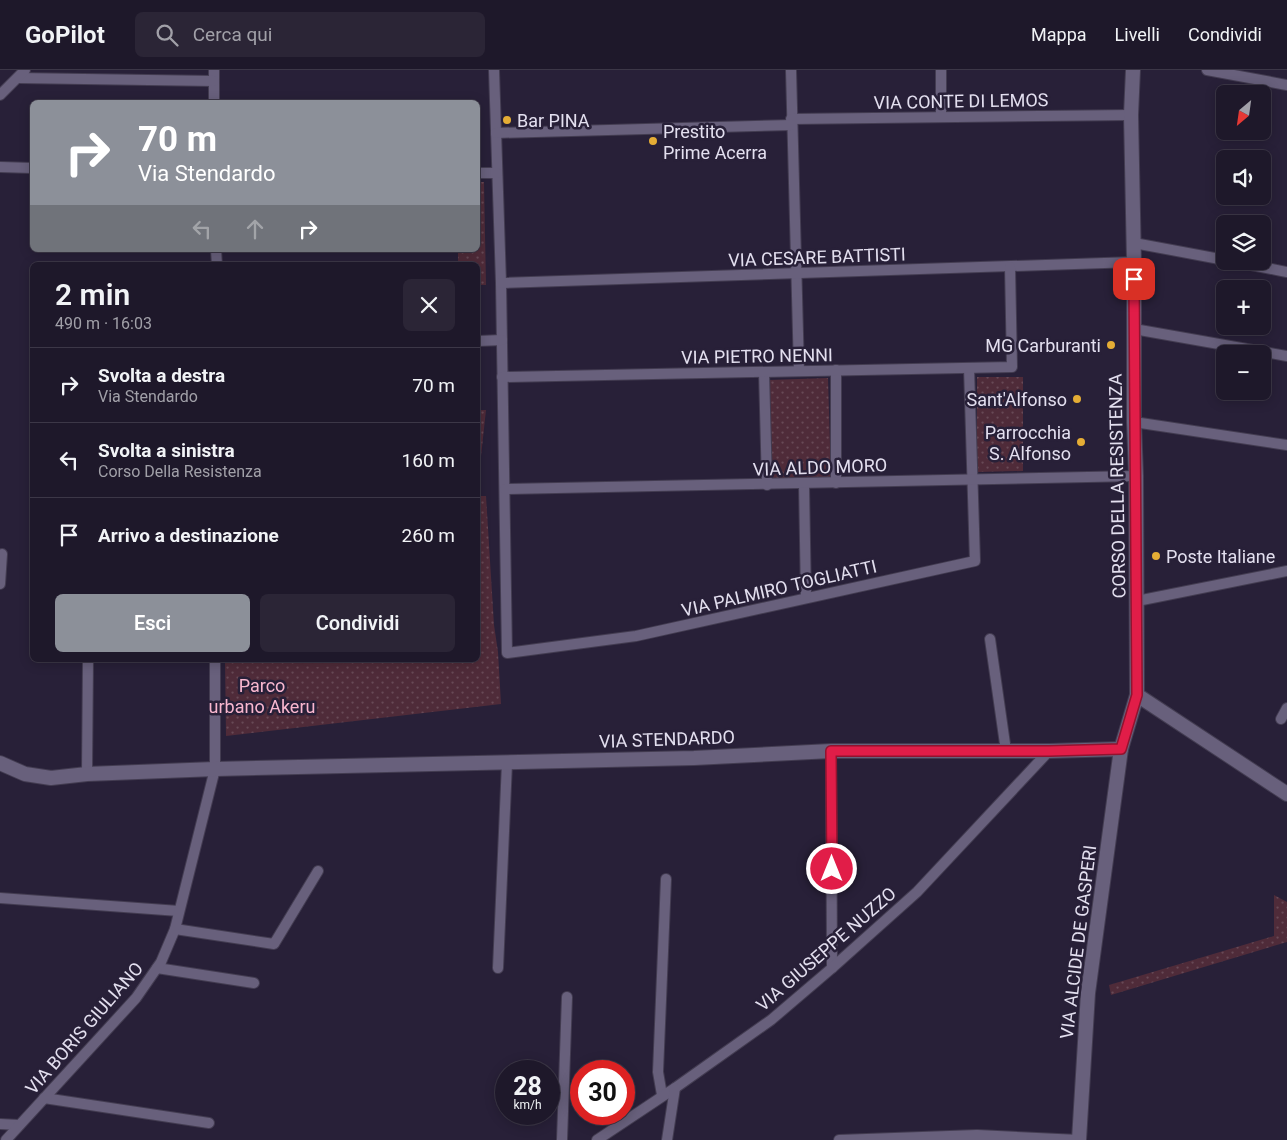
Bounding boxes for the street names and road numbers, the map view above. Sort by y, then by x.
street label: VIA CONTE DI LEMOS [873,89,1049,113]
street label: VIA CESARE BATTISTI [728,243,906,271]
street label: VIA PIETRO NENNI [681,344,833,368]
street label: CORSO DELLA RESISTENZA [1105,373,1129,598]
street label: VIA ALDO MORO [752,454,888,480]
street label: VIA PALMIRO TOGLIATTI [679,555,879,621]
street label: VIA STENDARDO [599,726,735,752]
street label: VIA ALCIDE DE GASPERI [1056,844,1100,1040]
street label: VIA GIUSEPPE NUZZO [752,883,900,1015]
street label: VIA BORIS GIULIANO [21,958,147,1098]

